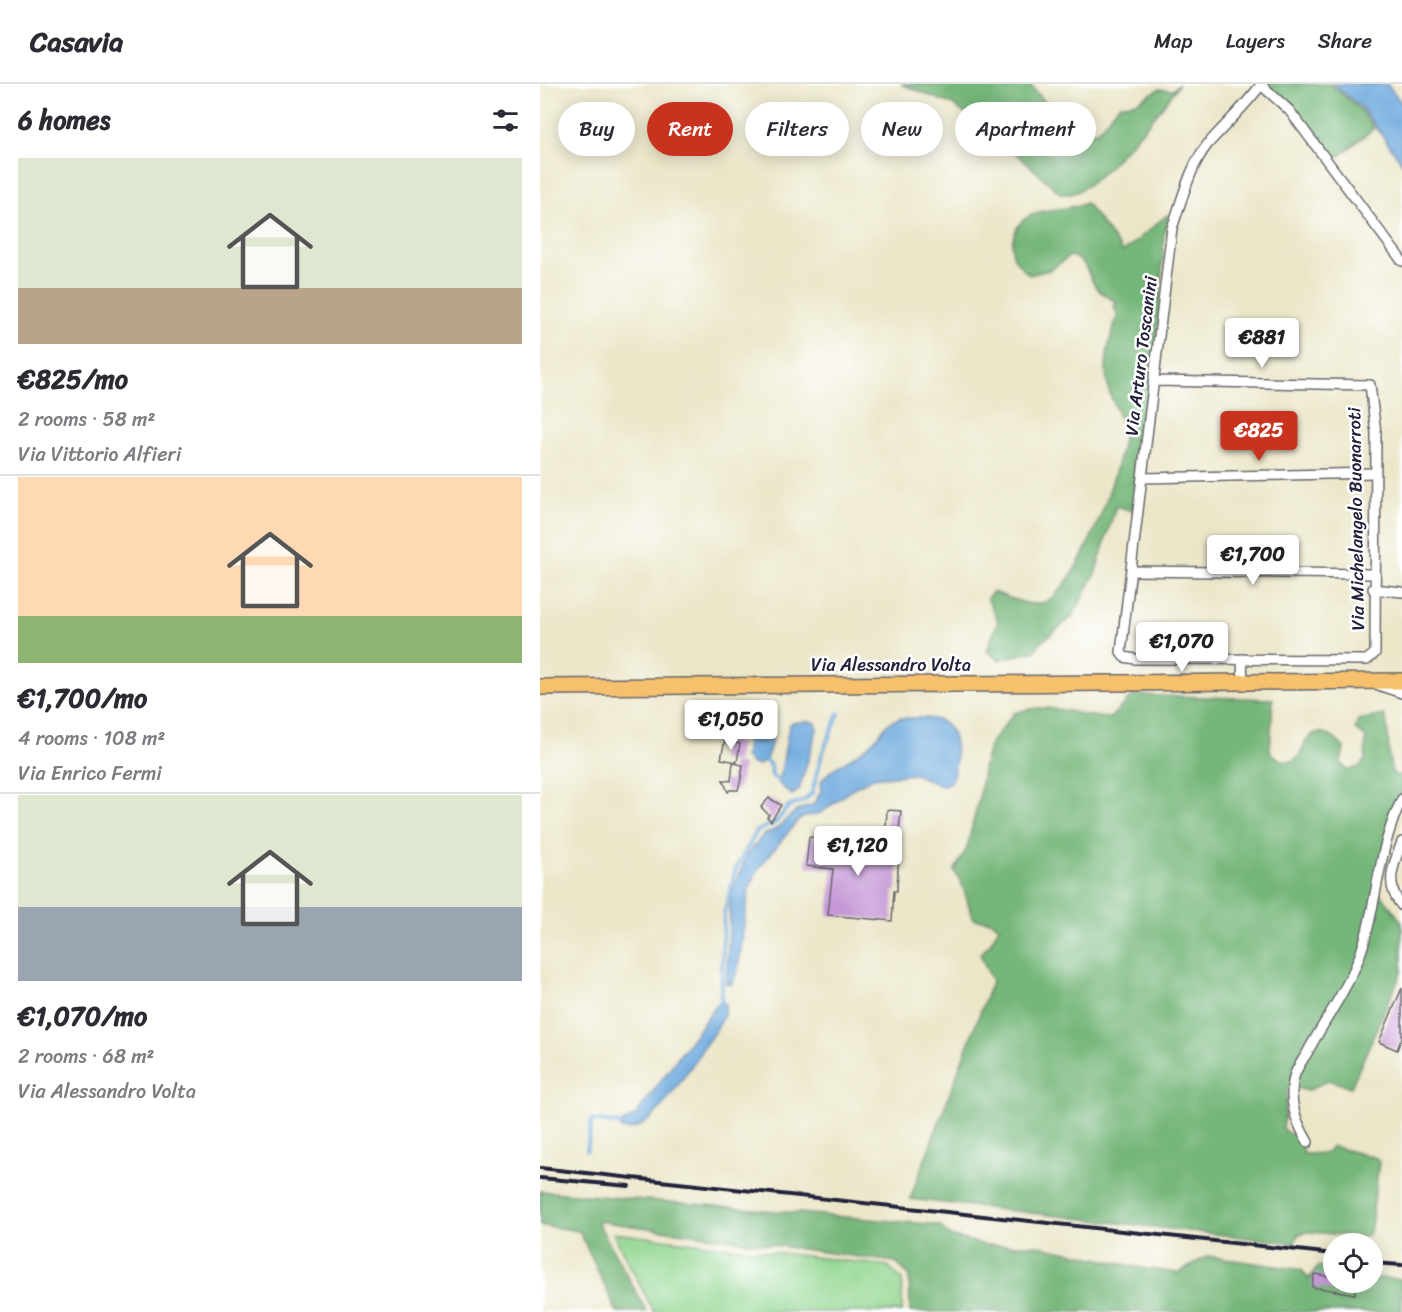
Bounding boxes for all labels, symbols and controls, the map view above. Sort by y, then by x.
text: Casavia [30,17,123,66]
text: Map [1154,22,1193,60]
text: Layers [1226,22,1285,60]
text: Share [1318,22,1372,60]
text: 6 homes [18,97,110,143]
chip: Buy [558,102,635,156]
chip: Rent [647,102,733,156]
chip: Filters [745,102,849,156]
chip: New [861,102,943,156]
chip: Apartment [955,102,1096,156]
icon: filters [489,104,522,137]
icon: home [216,197,324,305]
street label: Via Arturo Toscanini [1115,273,1167,438]
pin: €881 [1226,318,1298,369]
text: €881 [1239,320,1285,355]
text: €825/mo [18,356,128,402]
text: 2 rooms · 58 m² [18,402,155,437]
street label: Via Michelangelo Buonarroti [1338,406,1374,631]
pin: €825 [1223,411,1295,462]
text: €825 [1234,413,1284,448]
text: Via Vittorio Alfieri [18,437,181,472]
icon: home [216,516,324,624]
pin: €1,700 [1204,535,1302,586]
text: €1,700 [1221,537,1285,572]
pin: €1,070 [1133,622,1231,673]
text: €1,070 [1150,624,1214,659]
street label: Via Alessandro Volta [811,649,971,681]
text: €1,700/mo [18,675,147,721]
pin: €1,050 [682,700,780,751]
text: €1,050 [699,702,763,737]
text: 4 rooms · 108 m² [18,721,165,756]
text: Via Enrico Fermi [18,756,162,791]
pin: €1,120 [809,826,907,877]
text: €1,120 [828,828,888,863]
icon: home [216,834,324,942]
text: €1,070/mo [18,993,147,1039]
text: 2 rooms · 68 m² [18,1039,154,1074]
text: Via Alessandro Volta [18,1074,196,1109]
map controls [1323,1233,1383,1293]
button: locate [1323,1233,1383,1293]

